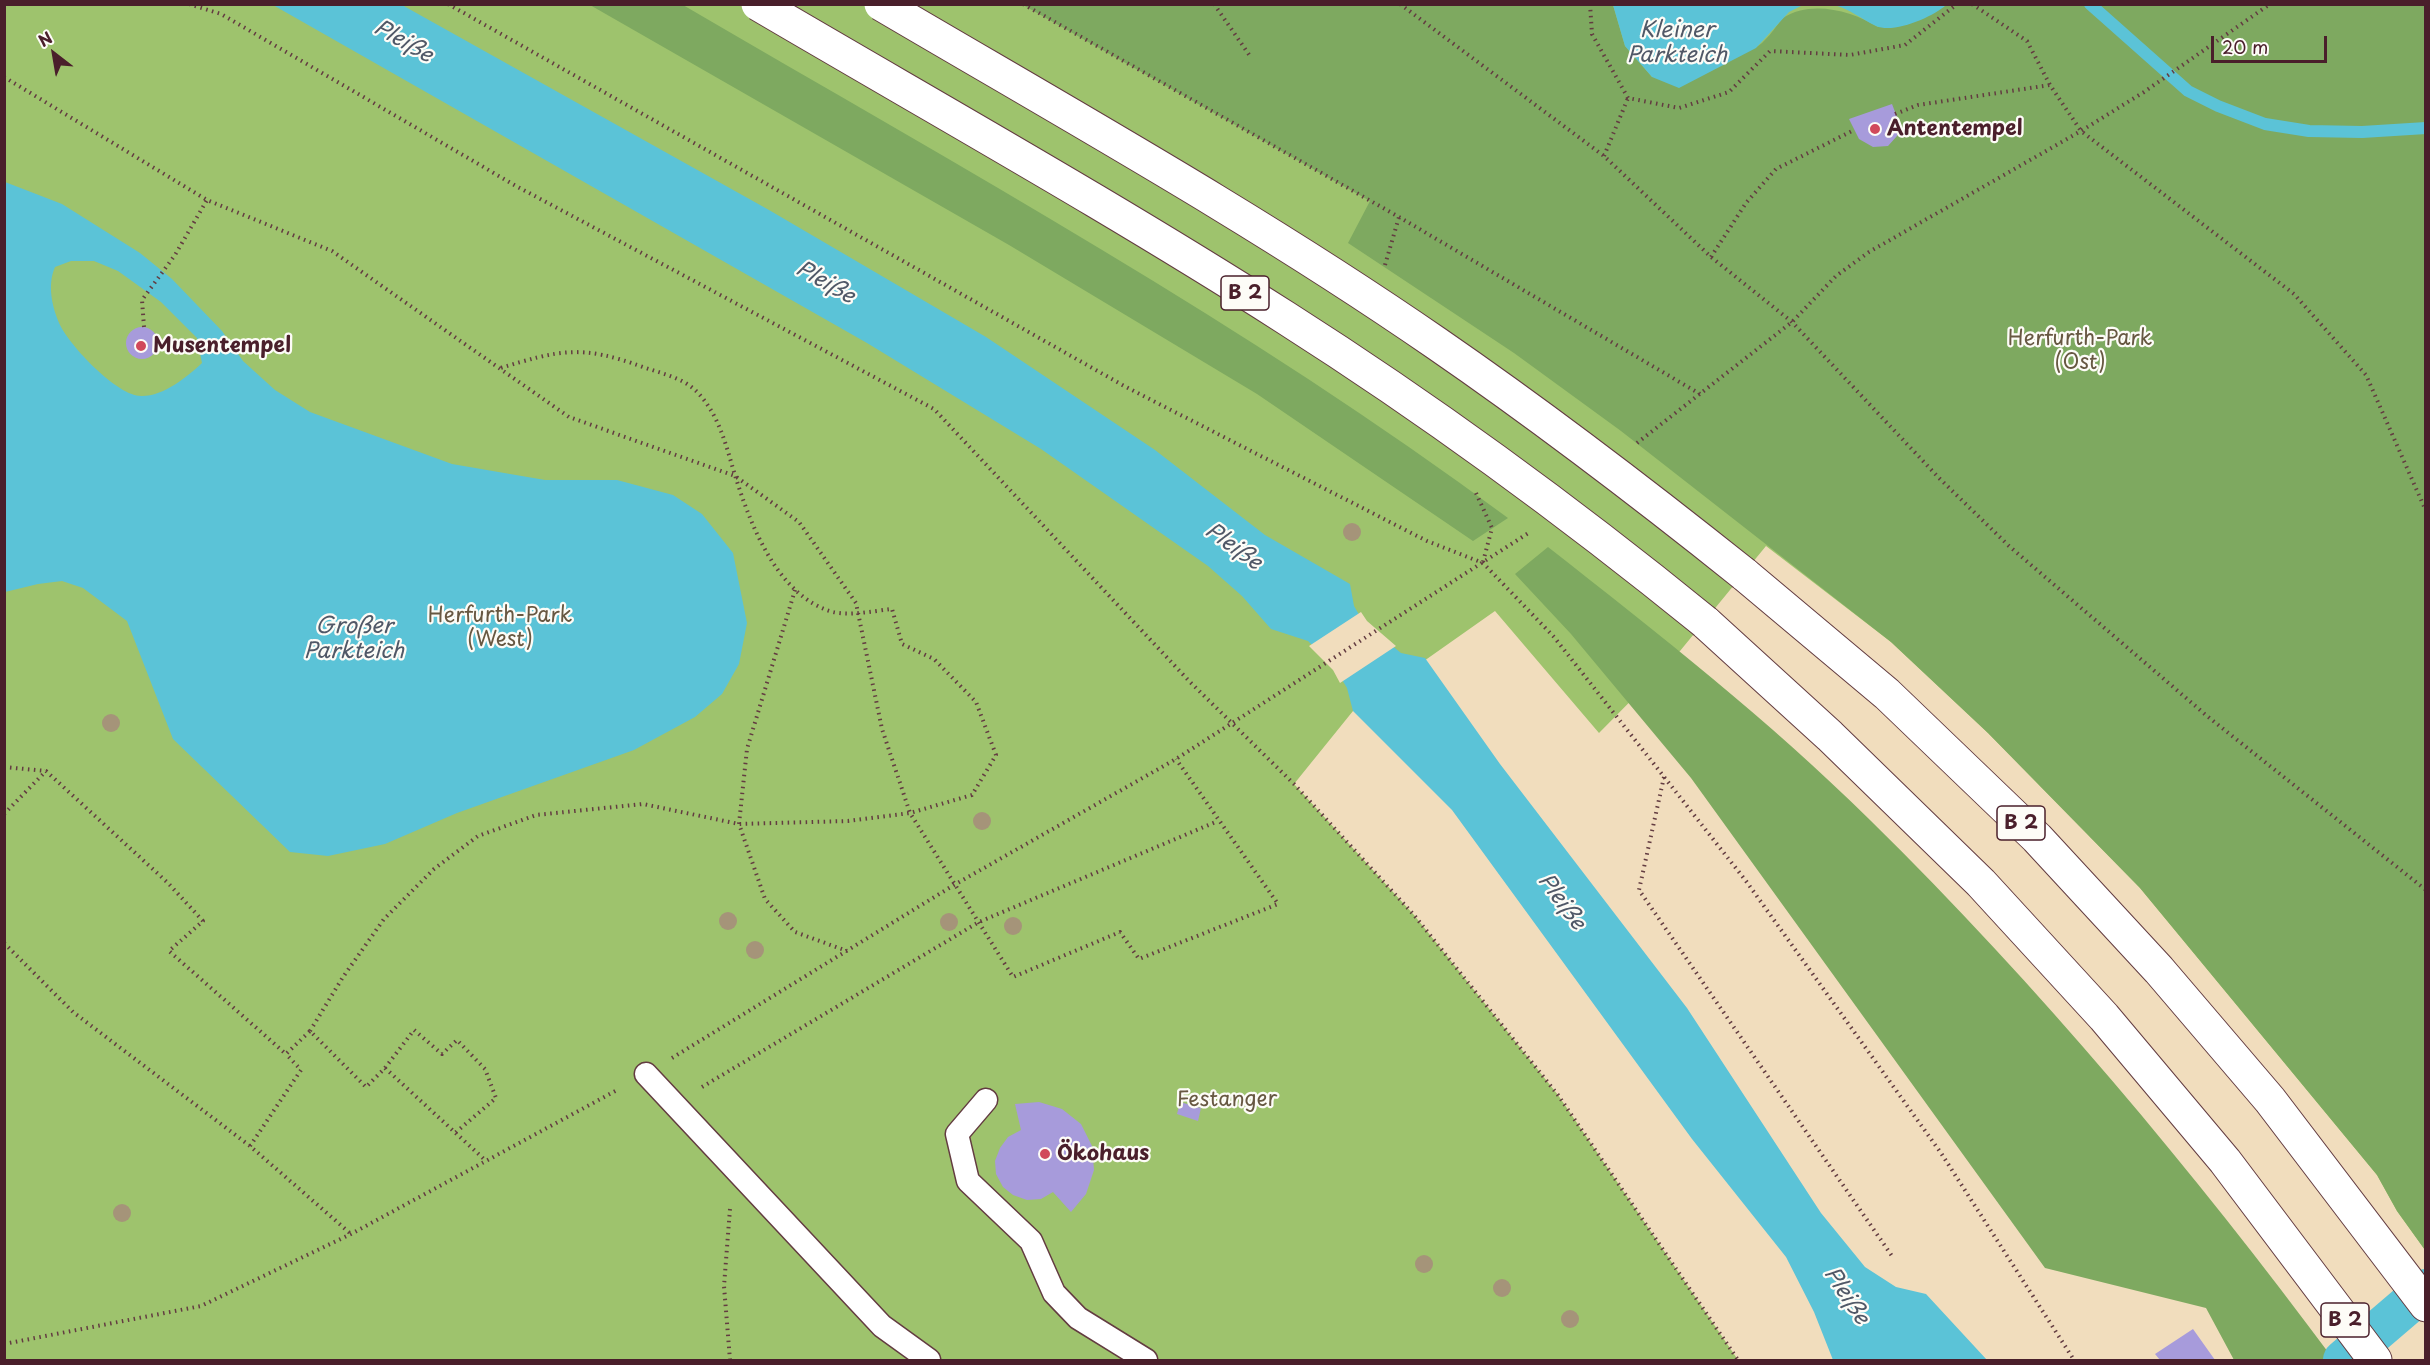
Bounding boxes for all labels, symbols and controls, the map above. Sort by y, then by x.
water label: Pleiße [369,15,437,69]
water label: Kleiner Parkteich [1627,18,1727,70]
north arrow [24,24,84,84]
scale bar [2214,24,2330,62]
text: N [33,25,56,52]
text: 20 m [2222,33,2268,60]
place label: Antentempel [1887,116,2023,142]
marker: Antentempel [1868,122,1882,136]
water label: Pleiße [791,256,859,310]
road number: B 2 [1221,276,1269,310]
park label: Herfurth-Park (Ost) [2008,326,2152,376]
place label: Musentempel [153,333,291,359]
marker: Musentempel [134,339,148,353]
water label: Pleiße [1200,518,1266,576]
park label: Herfurth-Park (West) [428,603,572,653]
water label: Großer Parkteich [304,614,404,666]
road number: B 2 [1997,806,2045,840]
water label: Pleiße [1532,869,1590,935]
park label: Festanger [1177,1087,1277,1113]
place label: Ökohaus [1057,1141,1149,1167]
marker: Ökohaus [1038,1147,1052,1161]
water label: Pleiße [1818,1262,1874,1330]
road number: B 2 [2321,1303,2369,1337]

